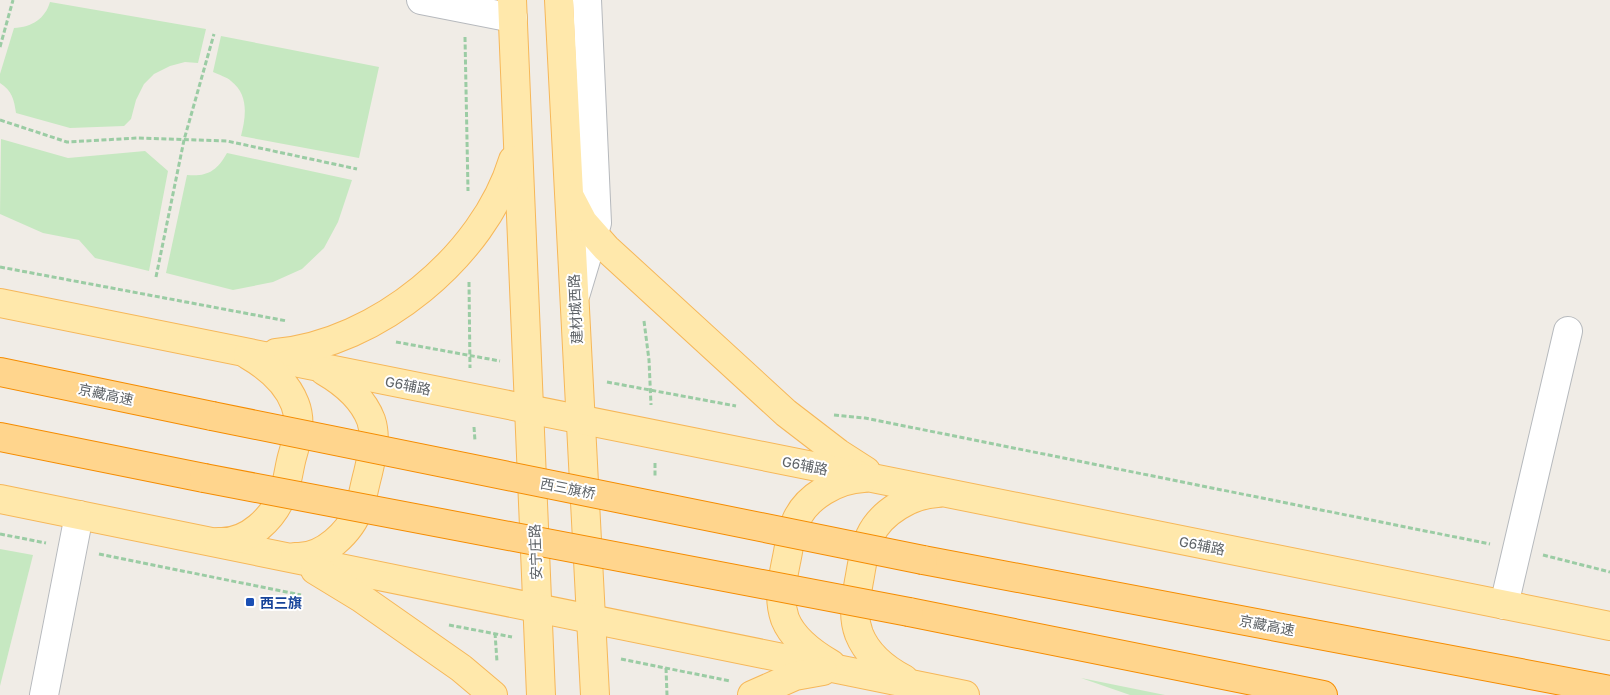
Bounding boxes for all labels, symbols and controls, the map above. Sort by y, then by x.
street label: 建材城西路 [565,274,585,344]
street label: G6辅路 [384,372,432,398]
street label: 京藏高速 [77,380,135,408]
street label: G6辅路 [781,452,829,478]
street label: 西三旗桥 [539,474,597,502]
street label: 安宁庄路 [526,524,544,580]
street label: G6辅路 [1178,532,1226,558]
place label: 西三旗 [260,594,302,611]
marker: 西三旗 [244,596,256,608]
street label: 京藏高速 [1238,611,1296,639]

